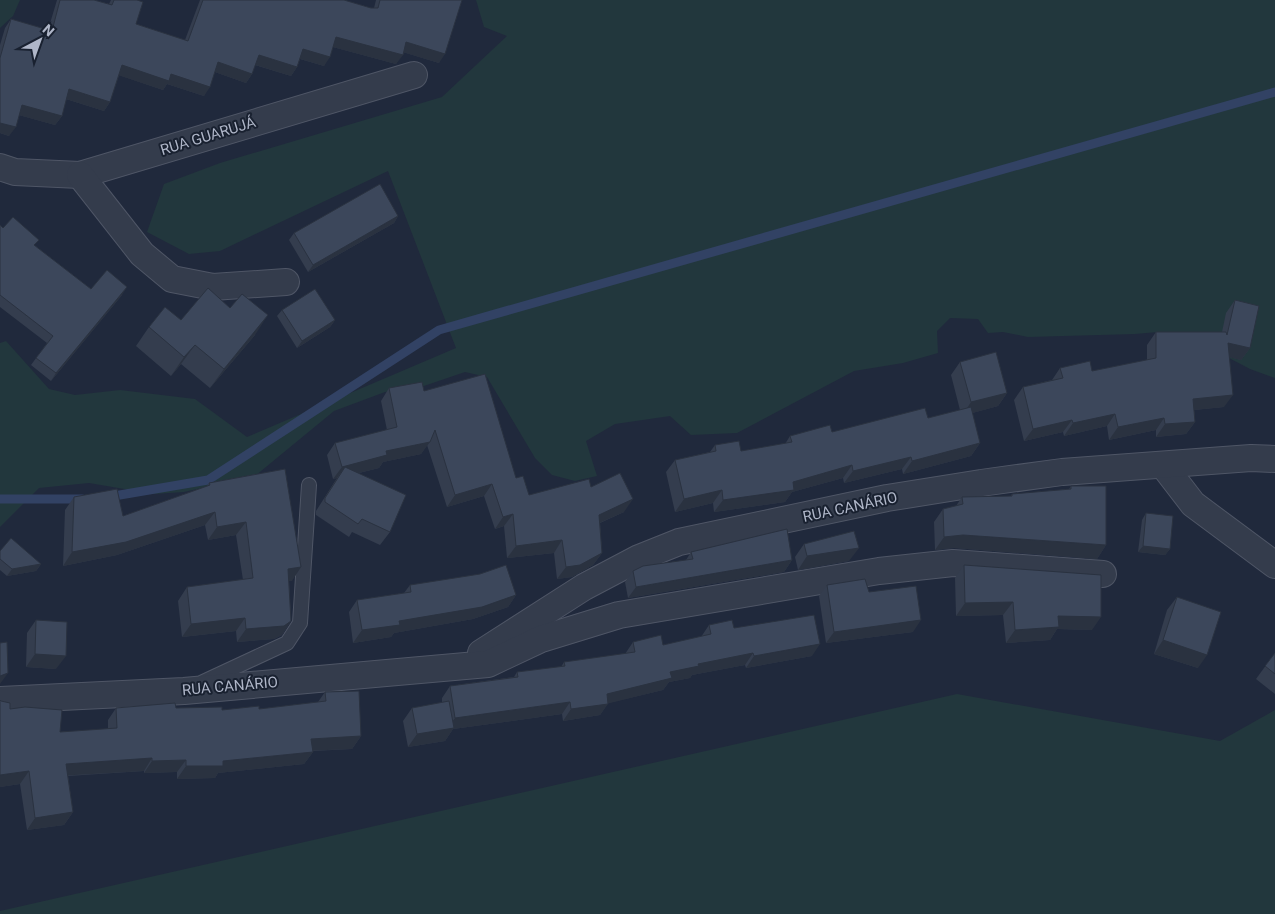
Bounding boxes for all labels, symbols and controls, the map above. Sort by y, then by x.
north arrow [15,15,65,65]
text: N [40,21,58,39]
street label: RUA GUARUJÁ [158,113,258,159]
street label: RUA CANÁRIO [801,488,899,526]
street label: RUA CANÁRIO [181,673,279,699]

